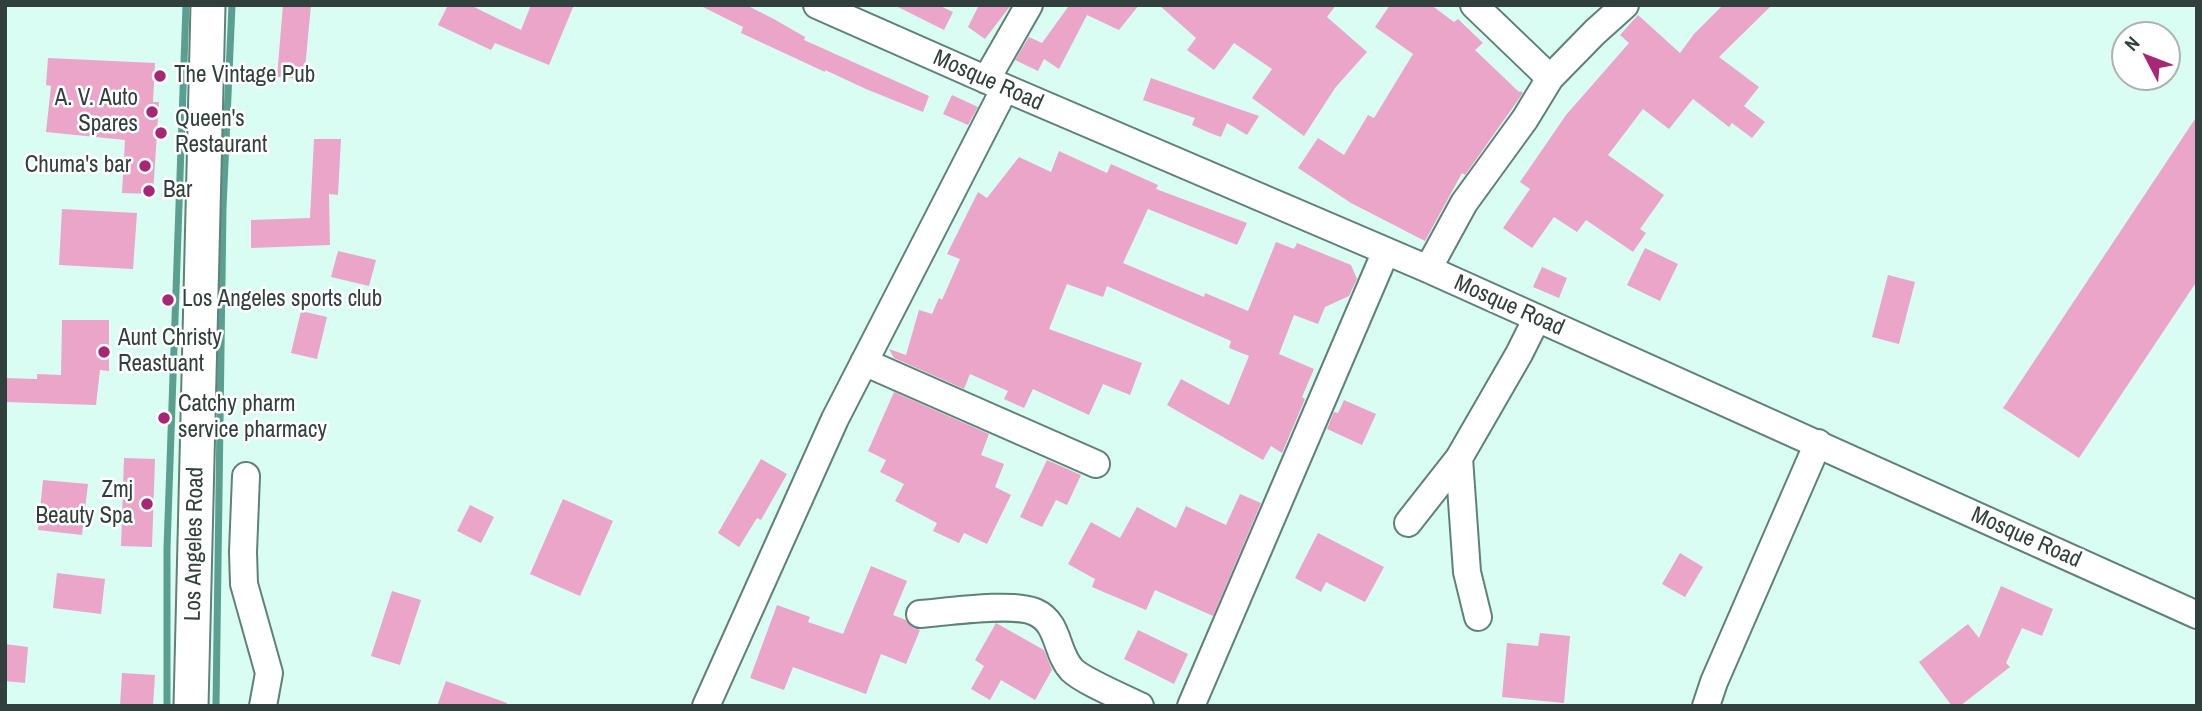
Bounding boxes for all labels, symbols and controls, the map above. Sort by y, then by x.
north arrow [2111,21,2181,91]
text: N [2118,30,2145,56]
street label: Mosque Road [929,45,1047,117]
place label: The Vintage Pub [174,62,315,90]
marker: The Vintage Pub [152,68,168,84]
place label: A. V. Auto Spares [55,85,138,139]
marker: A. V. Auto Spares [144,104,160,120]
place label: Queen's Restaurant [175,106,267,160]
marker: Queen's Restaurant [153,125,169,141]
place label: Chuma's bar [25,152,131,180]
marker: Chuma's bar [137,158,153,174]
place label: Bar [163,177,192,205]
marker: Bar [141,183,157,199]
street label: Mosque Road [1450,270,1568,342]
place label: Los Angeles sports club [182,286,382,314]
marker: Los Angeles sports club [160,292,176,308]
place label: Aunt Christy Reastuant [118,325,222,379]
marker: Aunt Christy Reastuant [96,344,112,360]
place label: Catchy pharm service pharmacy [178,391,327,445]
marker: Catchy pharm service pharmacy [156,410,172,426]
street label: Los Angeles Road [180,467,210,621]
place label: Zmj Beauty Spa [35,477,133,531]
marker: Zmj Beauty Spa [139,496,155,512]
street label: Mosque Road [1967,502,2085,574]

